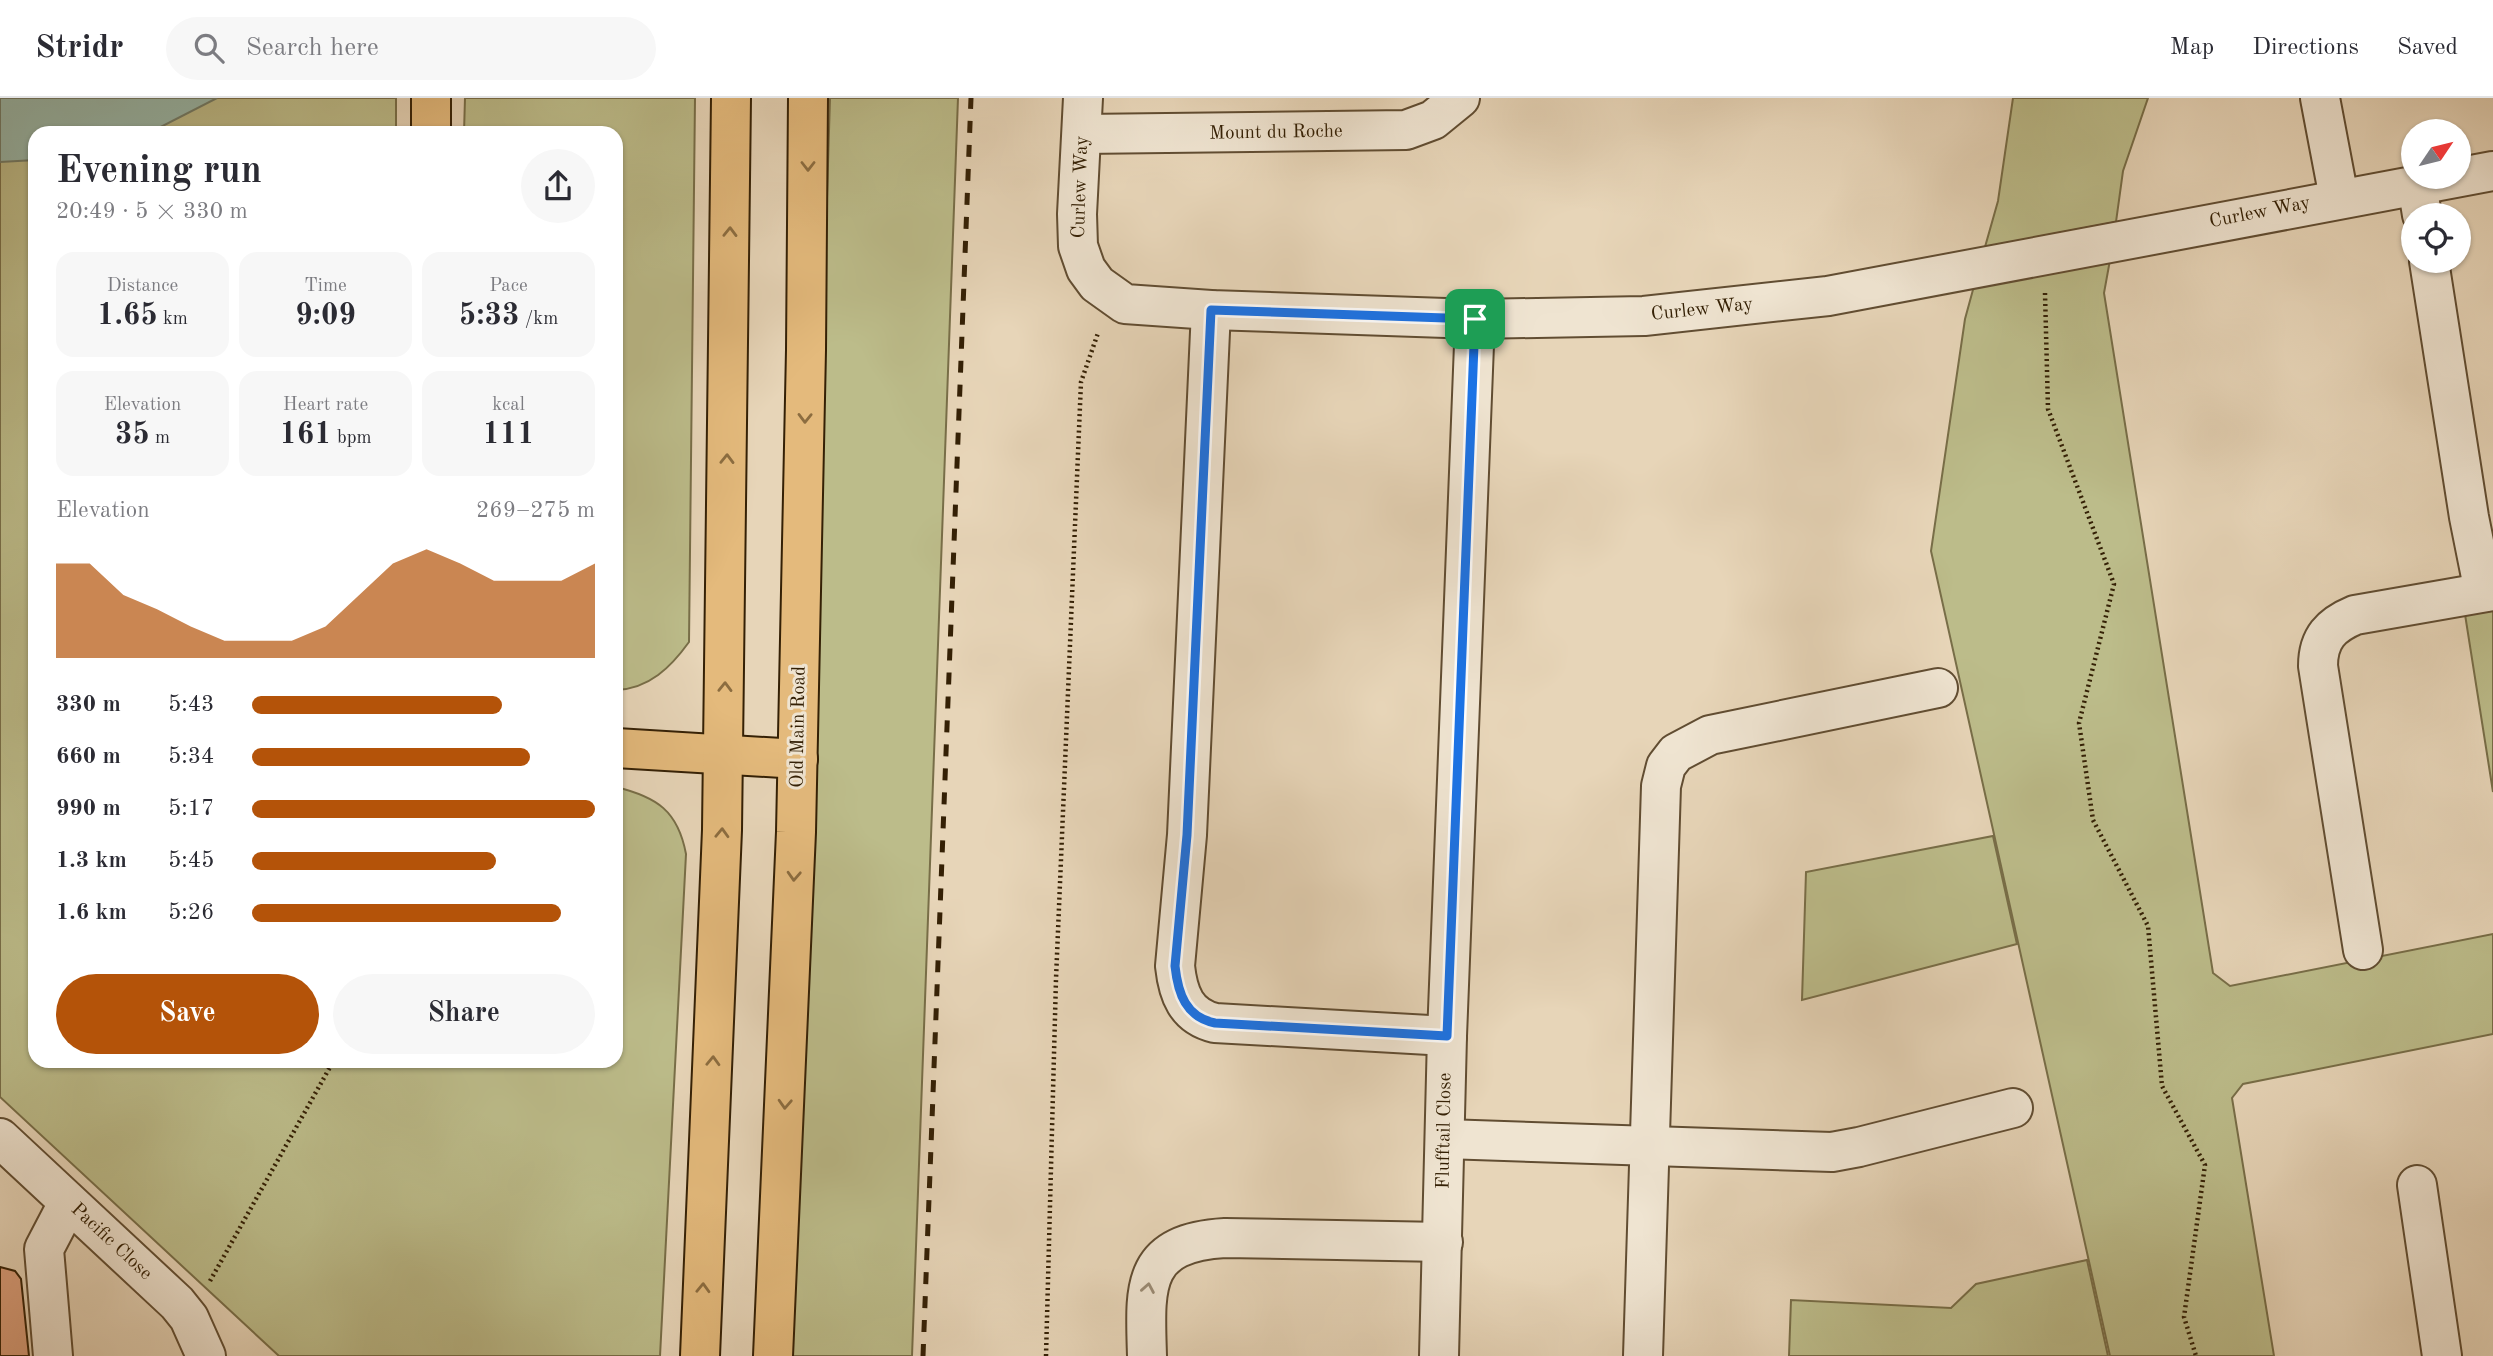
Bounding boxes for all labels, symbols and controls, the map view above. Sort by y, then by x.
search box [166,17,656,80]
icon: search [190,29,228,67]
text: Stridr [35,32,124,65]
text: Search here [246,35,379,61]
text: Map [2170,36,2214,60]
text: Directions [2252,36,2359,60]
text: Saved [2397,36,2458,60]
north arrow [2401,119,2471,189]
map controls [2401,119,2471,273]
street label: Mount du Roche [1209,122,1343,144]
street label: Curlew Way [1070,135,1092,239]
button: share [521,149,595,223]
text: Evening run [56,153,262,191]
one-way arrow [800,161,816,172]
street label: Curlew Way [2208,194,2312,232]
text: 20:49 · 5 × 330 m [56,200,248,223]
button: locate [2401,203,2471,273]
one-way arrow [722,226,738,237]
text: Distance [107,277,178,296]
text: Time [304,277,347,296]
text: Pace [489,277,528,296]
pin [1445,289,1505,349]
street label: Curlew Way [1650,295,1754,325]
icon: arrive [1456,300,1494,338]
text: 1.65 [97,301,158,331]
text: 9:09 [295,301,356,331]
text: 5:33 [459,301,519,331]
text: km [158,310,188,329]
text: /km [519,310,558,329]
text: Elevation [104,396,181,415]
text: Heart rate [283,396,368,415]
text: kcal [492,396,525,415]
one-way arrow [797,413,813,424]
text: 35 [115,420,150,450]
text: 161 [279,420,332,450]
text: 111 [482,420,535,450]
text: m [150,429,170,448]
text: bpm [332,429,372,448]
one-way arrow [719,454,735,464]
text: Elevation [56,499,150,522]
text: 269–275 m [476,499,595,522]
street label: Old Main Road [788,666,810,788]
one-way arrow [717,681,732,692]
text: 330 m [56,693,121,716]
text: 5:43 [168,693,214,716]
text: 660 m [56,745,121,768]
text: 5:34 [168,745,214,768]
text: 990 m [56,797,121,820]
text: 5:17 [168,797,214,820]
one-way arrow [714,827,729,838]
text: 1.3 km [56,849,127,872]
text: 5:45 [168,849,214,872]
one-way arrow [787,871,802,882]
text: 1.6 km [56,901,127,924]
text: 5:26 [168,901,214,924]
button: Save [56,974,319,1054]
button: Share [333,974,595,1054]
one-way arrow [705,1055,720,1066]
street label: Flufftail Close [1434,1073,1456,1189]
one-way arrow [777,1098,792,1109]
street label: Pacific Close [67,1200,155,1284]
one-way arrow [696,1282,711,1293]
one-way arrow [1140,1282,1155,1294]

